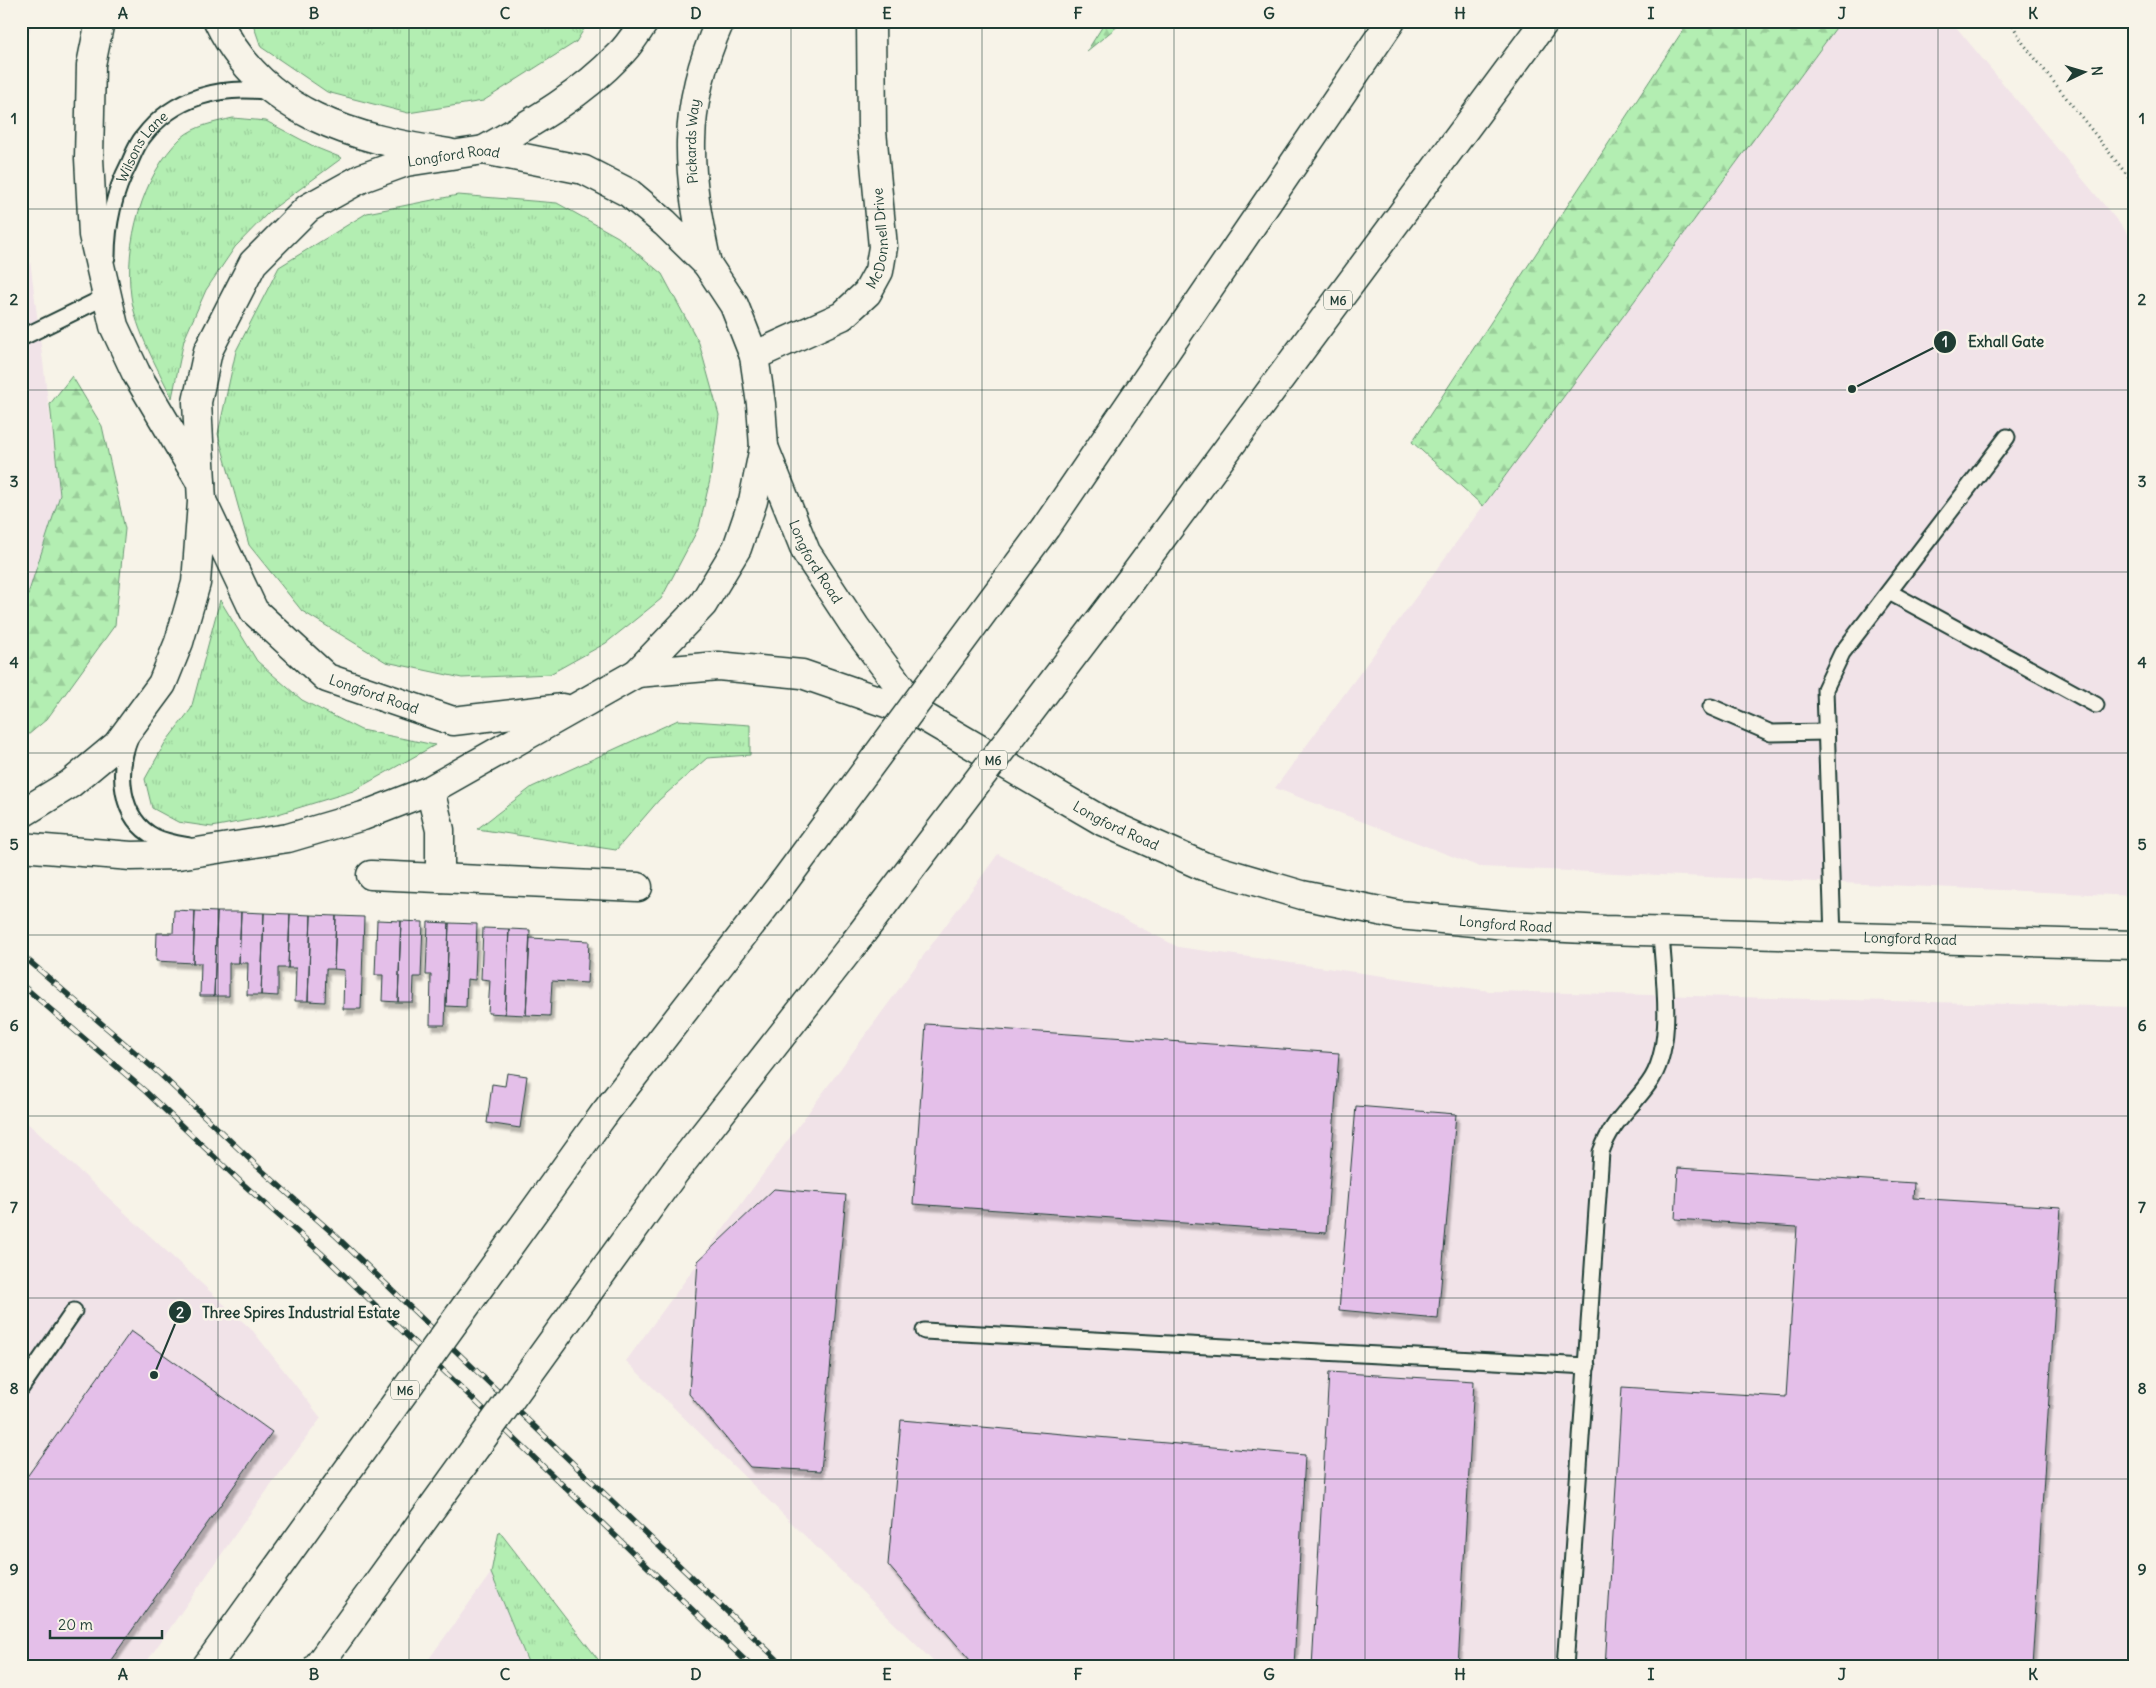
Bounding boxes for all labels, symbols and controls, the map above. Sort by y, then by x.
text: A [118,3,128,23]
text: B [309,3,320,23]
text: C [500,3,511,23]
text: D [690,3,702,23]
text: E [882,3,892,23]
text: F [1073,3,1083,23]
text: G [1263,3,1275,23]
text: H [1454,3,1466,23]
text: I [1648,3,1655,23]
text: J [1838,3,1847,23]
text: K [2028,3,2038,23]
north arrow [2058,48,2108,98]
text: N [2088,65,2106,76]
street label: Pickards Way [682,97,704,185]
street label: Wilsons Lane [113,107,171,185]
text: 1 [11,108,17,128]
text: 1 [2139,108,2145,128]
street label: Longford Road [406,141,502,171]
street label: McDonnell Drive [862,187,892,292]
text: 2 [10,289,19,309]
text: 2 [2138,289,2147,309]
road number: M6 [1324,290,1352,310]
callout: Exhall Gate [1933,327,2054,357]
text: 1 [1942,332,1948,351]
text: Exhall Gate [1968,332,2044,351]
text: 3 [9,471,19,491]
text: 3 [2137,471,2147,491]
street label: Longford Road [785,517,846,607]
text: 4 [9,652,19,672]
text: 4 [2137,652,2147,672]
street label: Longford Road [327,670,421,718]
road number: M6 [979,750,1007,770]
street label: Longford Road [1070,797,1162,854]
text: 5 [9,834,19,854]
text: 5 [2137,834,2147,854]
street label: Longford Road [1458,912,1553,936]
street label: Longford Road [1863,928,1957,949]
text: 6 [9,1015,19,1035]
text: 6 [2137,1015,2147,1035]
text: 7 [10,1197,18,1217]
text: 7 [2138,1197,2146,1217]
callout: Three Spires Industrial Estate [167,1297,410,1327]
text: 2 [176,1303,184,1322]
text: Three Spires Industrial Estate [202,1303,400,1323]
text: 8 [9,1378,19,1398]
text: 8 [2137,1378,2147,1398]
road number: M6 [391,1380,419,1400]
text: 9 [9,1559,19,1579]
text: 9 [2137,1559,2147,1579]
scale bar [50,1608,162,1640]
text: 20 m [58,1615,93,1634]
text: A [118,1664,128,1684]
text: B [309,1664,320,1684]
text: C [500,1664,511,1684]
text: D [690,1664,702,1684]
text: E [882,1664,892,1684]
text: F [1073,1664,1083,1684]
text: G [1263,1664,1275,1684]
text: H [1454,1664,1466,1684]
text: I [1648,1664,1655,1684]
text: J [1838,1664,1847,1684]
text: K [2028,1664,2038,1684]

